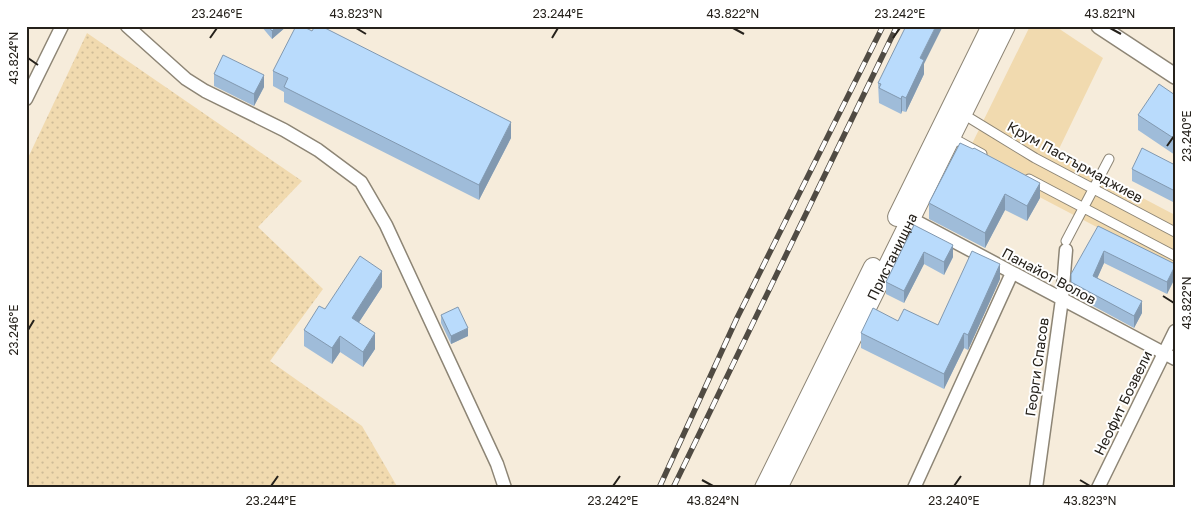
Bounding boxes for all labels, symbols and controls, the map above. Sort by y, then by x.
text: 23.246°E [191,6,243,21]
text: 43.823°N [329,6,383,21]
text: 23.244°E [533,6,583,21]
text: 43.822°N [707,6,759,21]
text: 23.242°E [875,6,925,21]
text: 43.821°N [1085,6,1135,21]
text: 43.824°N [6,32,21,84]
text: 23.240°E [1179,110,1194,162]
street label: Крум Пастърмаджиев [1005,117,1146,206]
street label: Пристанищна [863,210,920,303]
street label: Панайот Волов [999,244,1099,308]
text: 43.822°N [1179,277,1194,329]
text: 23.246°E [6,304,21,356]
street label: Георги Спасов [1021,316,1052,417]
street label: Неофит Бозвели [1090,348,1155,458]
text: 23.244°E [246,493,296,508]
text: 23.242°E [588,493,638,508]
text: 43.824°N [687,493,739,508]
text: 23.240°E [928,493,980,508]
text: 43.823°N [1063,493,1117,508]

